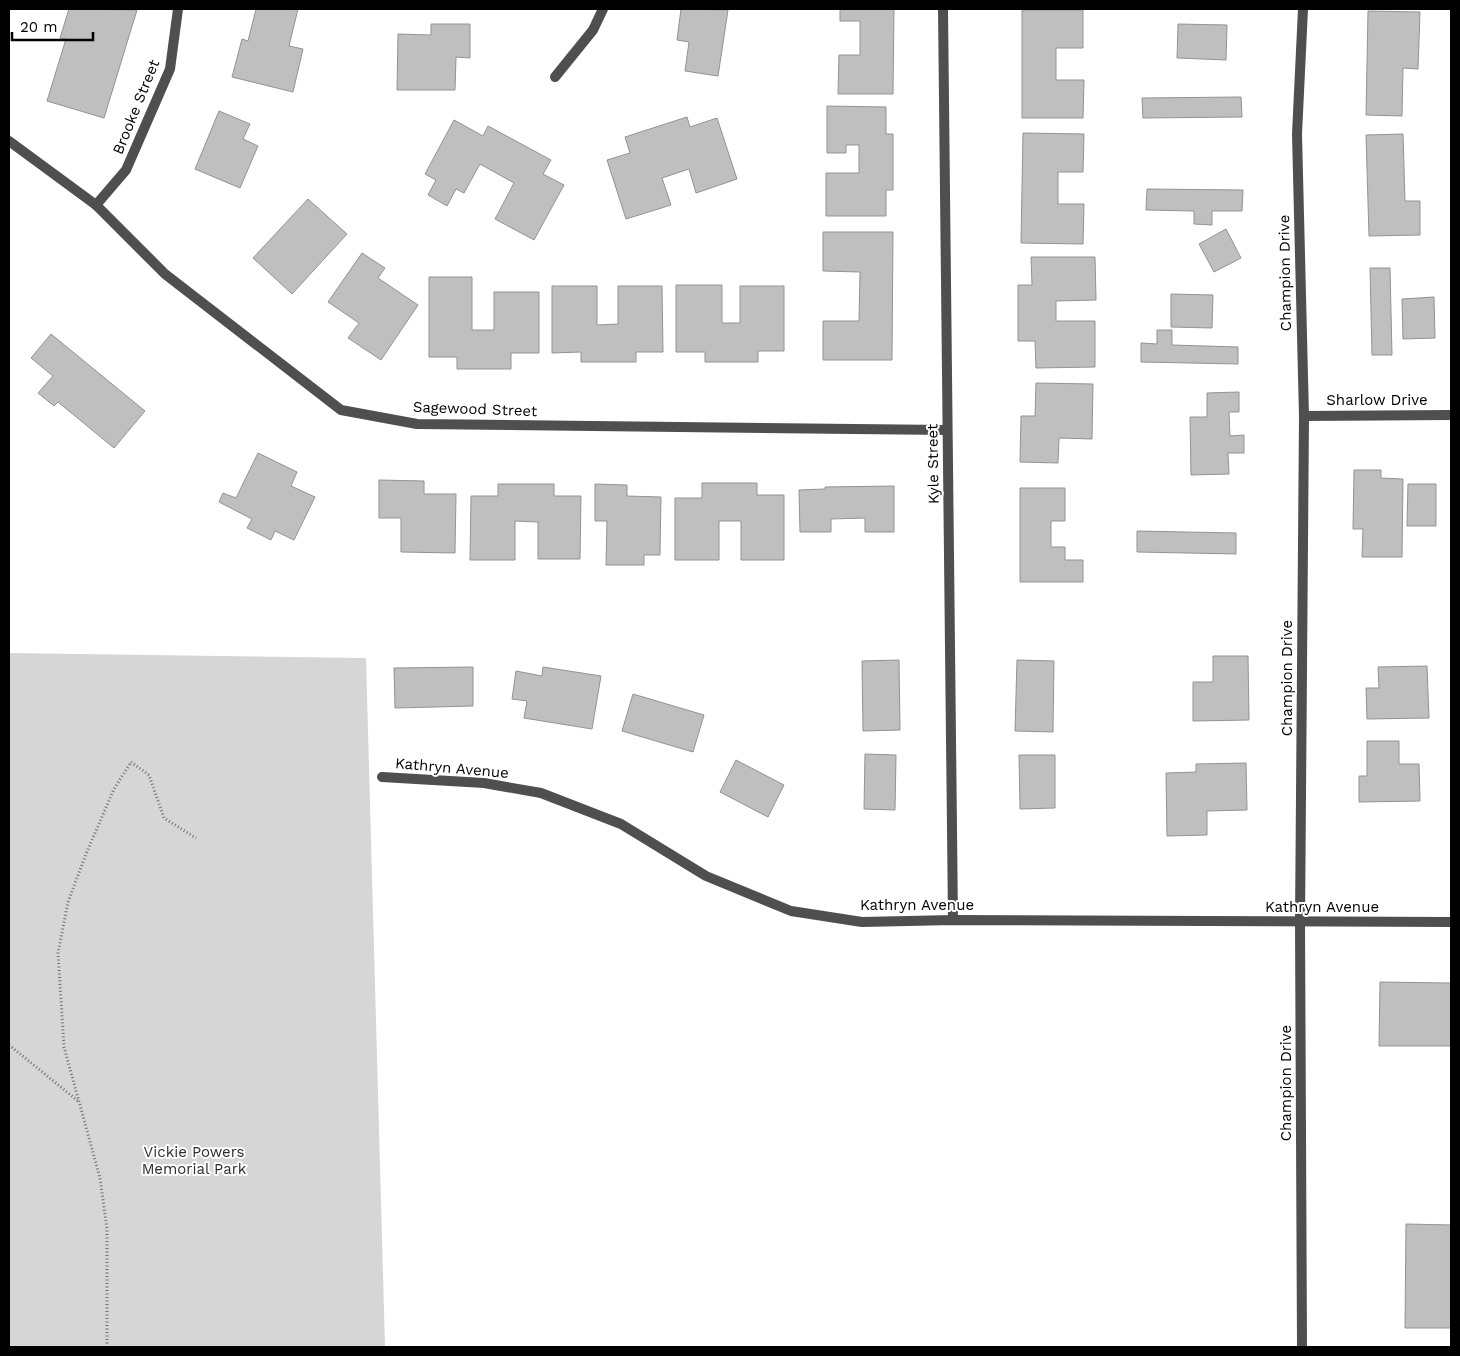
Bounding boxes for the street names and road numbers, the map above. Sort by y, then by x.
street label: Brooke Street [109,56,163,157]
street label: Champion Drive [1275,215,1295,331]
street label: Sharlow Drive [1326,391,1428,409]
street label: Sagewood Street [413,398,538,420]
street label: Kyle Street [923,423,943,504]
street label: Champion Drive [1278,620,1296,736]
street label: Kathryn Avenue [394,754,510,782]
street label: Kathryn Avenue [860,896,974,914]
street label: Kathryn Avenue [1265,898,1379,916]
street label: Champion Drive [1277,1025,1295,1141]

